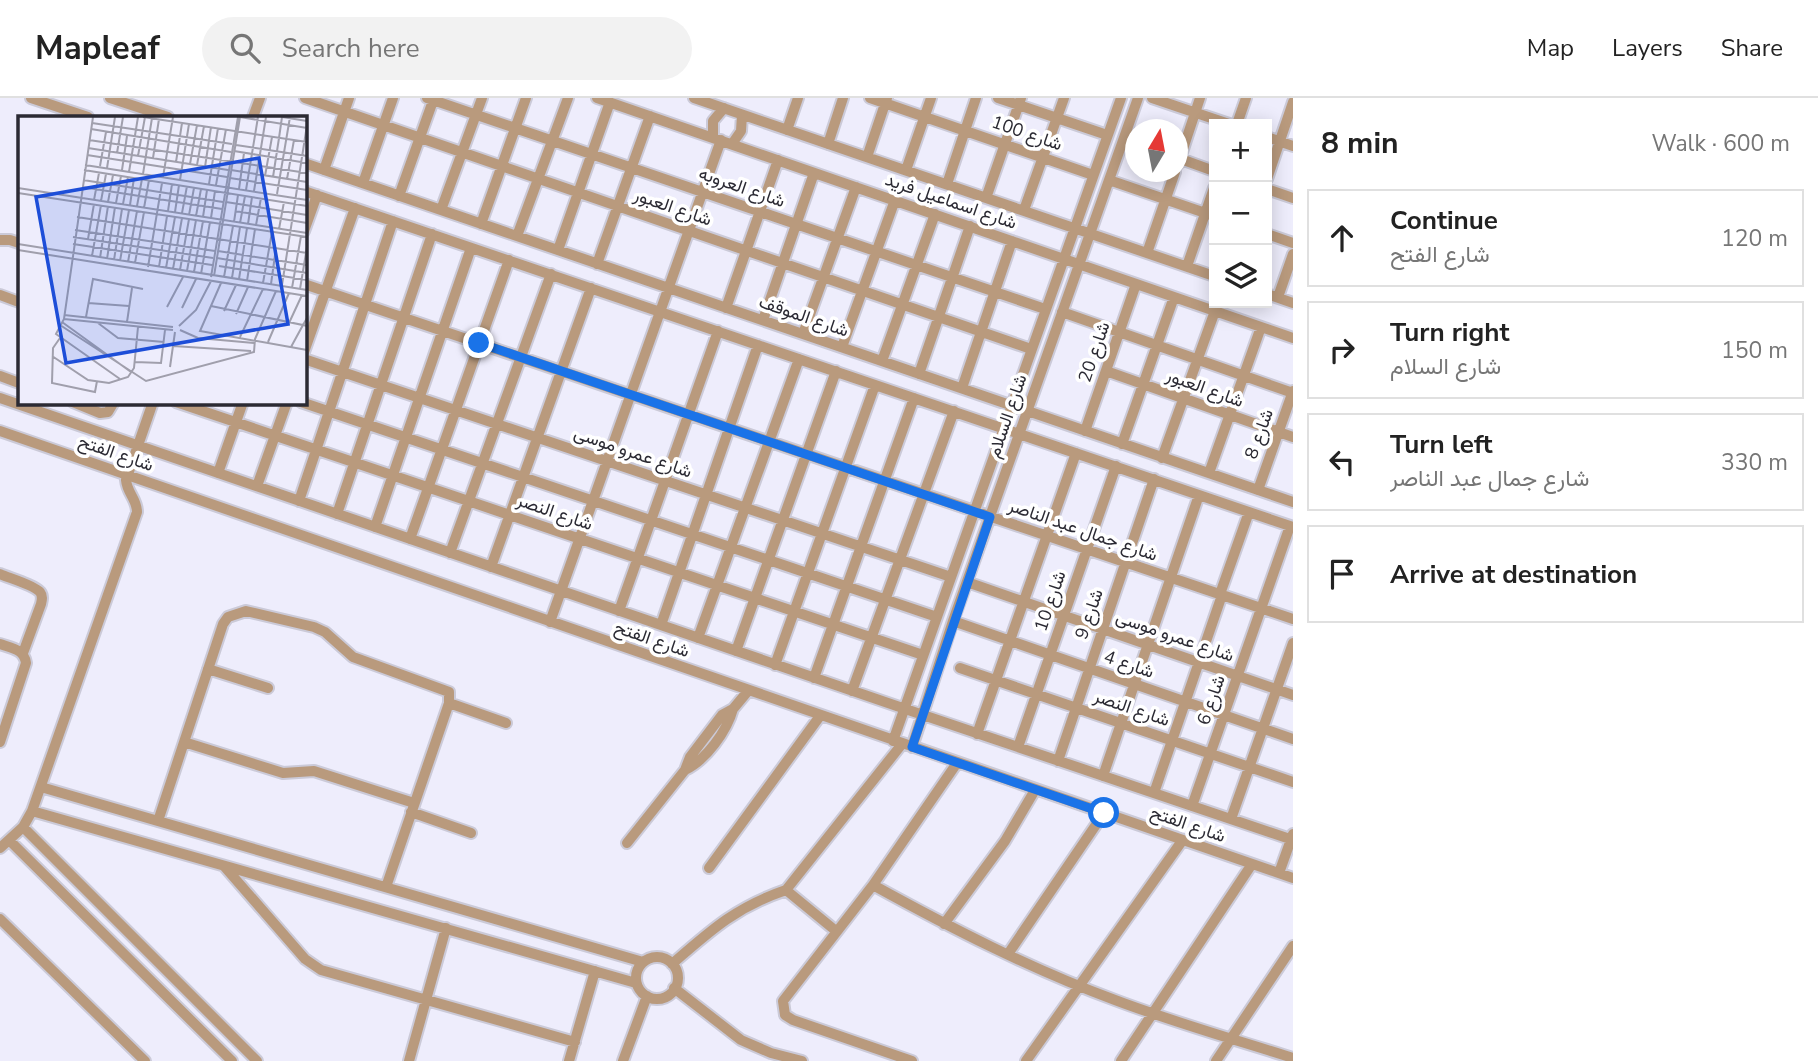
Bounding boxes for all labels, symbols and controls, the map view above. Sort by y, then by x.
search box [202,17,692,80]
text: Mapleaf [35,26,160,71]
icon: search [226,29,264,67]
text: Search here [282,31,420,66]
text: Map [1527,32,1574,64]
text: Layers [1612,32,1683,64]
text: Share [1721,32,1783,64]
street label: شارع 100 [988,110,1066,156]
inset map [18,116,306,404]
north arrow [1125,119,1188,182]
map controls [1209,119,1272,308]
button: + [1209,119,1272,182]
text: 8 min [1321,123,1399,164]
text: Walk · 600 m [1651,128,1790,159]
street label: شارع العروبه [696,161,788,213]
street label: شارع اسماعيل فريد [882,167,1020,235]
street label: شارع العبور [630,182,715,232]
button: − [1209,182,1272,245]
text: Continue [1390,203,1498,238]
icon: ahead [1323,219,1361,257]
text: 120 m [1721,223,1788,254]
text: شارع الفتح [1390,239,1490,270]
button: layers [1209,245,1272,308]
street label: شارع الموقف [756,289,852,343]
text: Turn right [1390,315,1509,350]
street label: شارع 20 [1072,319,1116,385]
route end [463,327,494,358]
icon: right [1323,331,1361,369]
text: 150 m [1721,335,1788,366]
text: شارع السلام [1390,351,1501,382]
street label: شارع العبور [1162,363,1247,413]
street label: شارع السلام [982,371,1032,461]
street label: شارع 8 [1239,406,1279,462]
street label: شارع عمرو موسى [571,421,695,483]
text: Turn left [1390,427,1493,462]
street label: شارع الفتح [75,429,157,477]
icon: left [1323,443,1361,481]
text: 330 m [1721,447,1788,478]
text: شارع جمال عبد الناصر [1390,463,1589,494]
street label: شارع النصر [513,488,596,536]
street label: شارع جمال عبد الناصر [1004,493,1161,567]
icon: arrive [1323,555,1361,593]
text: Arrive at destination [1390,557,1637,592]
street label: شارع 10 [1028,568,1072,634]
street label: شارع 9 [1069,586,1109,642]
street label: شارع عمرو موسى [1113,605,1237,667]
street label: شارع الفتح [611,615,693,663]
street label: شارع 4 [1101,644,1157,684]
street label: شارع 6 [1191,672,1231,728]
street label: شارع النصر [1090,684,1173,732]
route start [1088,797,1119,828]
street label: شارع الفتح [1147,800,1229,848]

